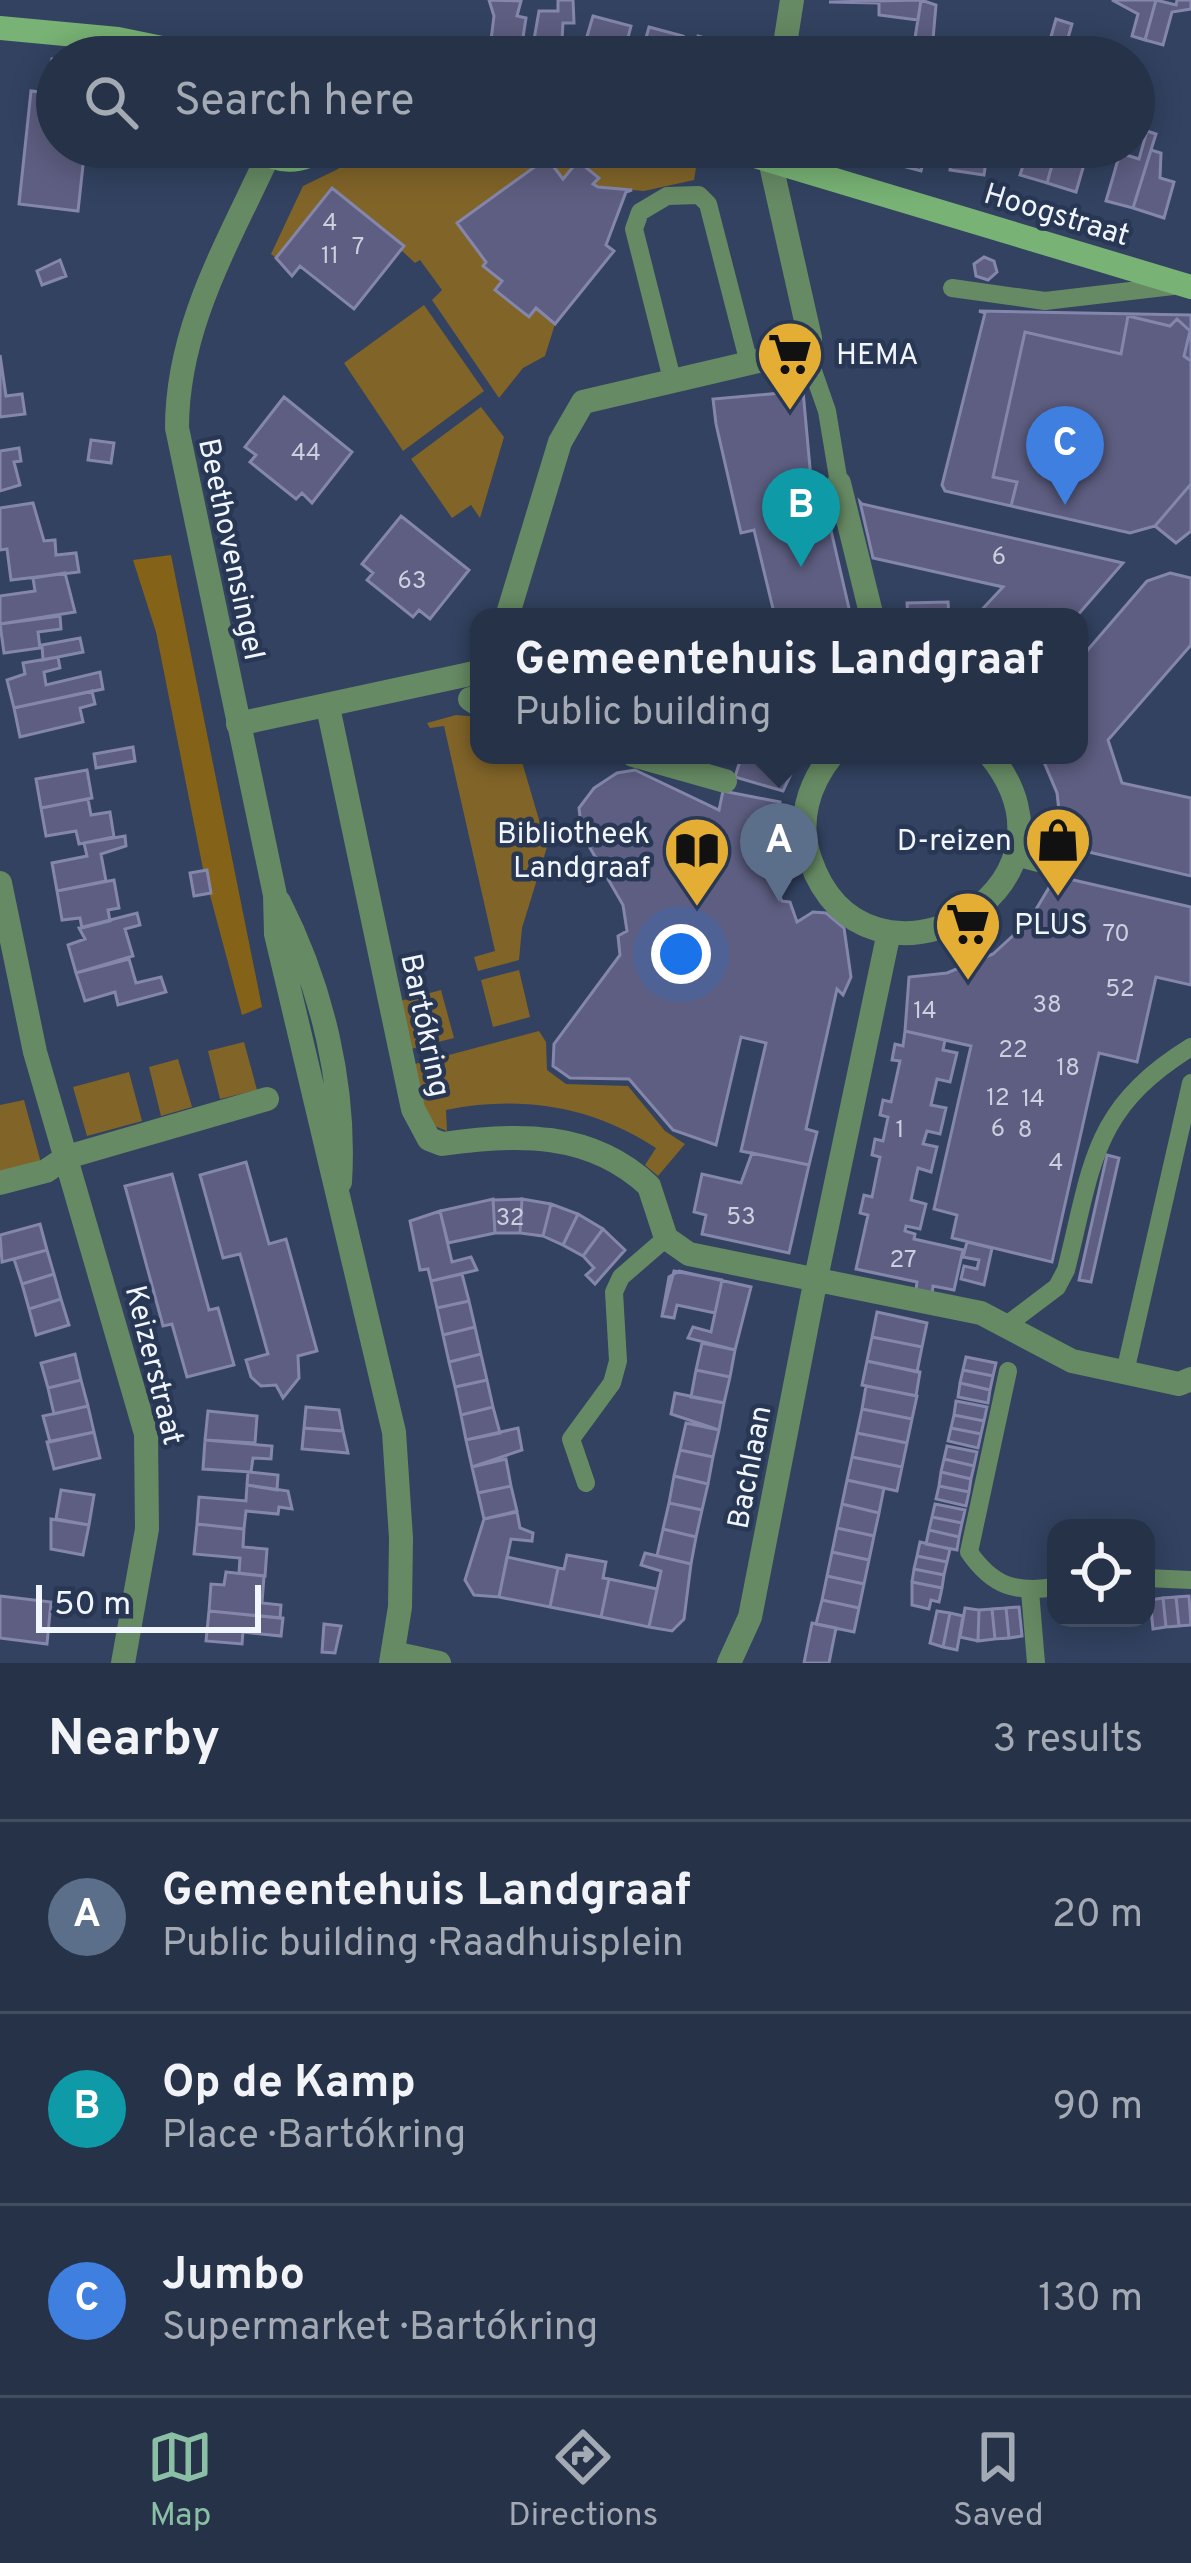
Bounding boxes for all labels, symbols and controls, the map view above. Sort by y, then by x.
search box [36,36,1155,168]
icon: search [78,69,144,135]
text: Search here [174,74,414,131]
street label: Hoogstraat [979,177,1133,256]
house number: 4 [323,209,337,239]
house number: 7 [352,233,364,263]
house number: 11 [321,242,339,272]
supermarket icon: HEMA [755,319,825,413]
place label: HEMA [836,338,919,375]
pin: C [1026,406,1104,505]
street label: Beethovensingel [188,435,271,664]
house number: 44 [291,439,321,469]
pin: B [762,468,840,567]
house number: 6 [992,543,1006,573]
house number: 63 [398,567,426,597]
popup [470,608,1088,764]
text: Gemeentehuis Landgraaf [515,633,1043,690]
text: Public building [515,690,772,739]
pin: A [740,803,818,902]
shop icon: D-reizen [1023,805,1093,899]
library icon: Bibliotheek Landgraaf [662,815,732,909]
place label: Bibliotheek Landgraaf [497,817,650,888]
place label: D-reizen [897,824,1012,861]
supermarket icon: PLUS [933,889,1003,983]
place label: PLUS [1014,908,1088,945]
house number: 70 [1102,920,1130,950]
your location [651,924,711,984]
street label: Bartókring [390,950,457,1101]
house number: 52 [1105,975,1135,1005]
house number: 38 [1032,991,1062,1021]
house number: 14 [913,997,937,1027]
house number: 22 [998,1036,1028,1066]
house number: 18 [1056,1054,1080,1084]
house number: 12 [986,1084,1010,1114]
house number: 14 [1021,1085,1045,1115]
house number: 6 [991,1115,1005,1145]
house number: 1 [896,1116,904,1146]
house number: 8 [1018,1116,1032,1146]
house number: 4 [1049,1149,1063,1179]
house number: 53 [726,1203,756,1233]
house number: 32 [496,1204,524,1234]
house number: 27 [890,1246,916,1276]
street label: Keizerstraat [115,1282,190,1449]
street label: Bachlaan [721,1403,782,1532]
map controls [1047,1519,1155,1627]
button: locate [1047,1519,1155,1627]
scale bar [36,1579,261,1632]
text: 50 m [54,1585,131,1627]
text: Nearby [48,1709,220,1774]
text: 3 results [993,1717,1143,1766]
text: Gemeentehuis Landgraaf [162,1864,691,1921]
text: A [73,1892,101,1941]
text: 20 m [1052,1892,1143,1941]
text: Public building · Raadhuisplein [162,1921,684,1970]
text: Op de Kamp [162,2056,416,2113]
text: B [74,2084,100,2133]
text: 90 m [1053,2084,1143,2133]
text: Place · Bartókring [162,2113,466,2162]
text: Jumbo [162,2248,305,2305]
text: C [75,2276,99,2325]
text: 130 m [1038,2276,1143,2325]
text: Supermarket · Bartókring [162,2305,598,2354]
tab: Map [147,2424,213,2538]
tab: Directions [508,2424,658,2538]
tab: Saved [953,2424,1044,2538]

